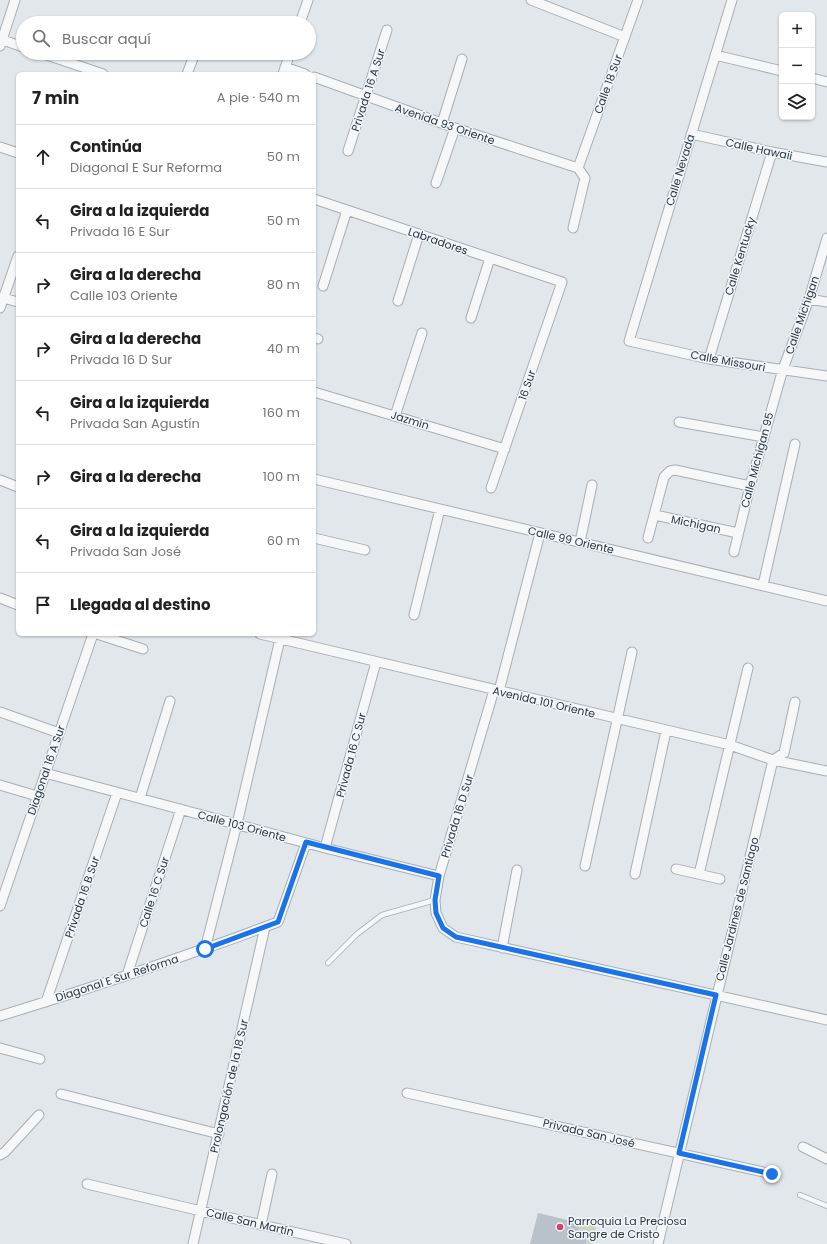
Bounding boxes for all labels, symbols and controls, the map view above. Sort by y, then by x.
map controls [779,12,815,120]
button: + [779,12,815,48]
search box [16,16,316,60]
icon: search [30,27,52,49]
text: Buscar aquí [62,28,151,49]
street label: Privada 16 A Sur [347,47,389,133]
button: − [779,48,815,84]
street label: Calle 18 Sur [590,52,626,116]
button: layers [779,84,815,120]
text: 7 min [32,86,79,110]
text: A pie · 540 m [217,88,300,107]
street label: Avenida 93 Oriente [393,99,497,149]
street label: Calle Nevada [662,132,698,208]
street label: Calle Hawaii [724,134,794,164]
text: Continúa [70,136,142,157]
icon: ahead [32,146,54,168]
text: 50 m [267,147,300,166]
text: Diagonal E Sur Reforma [70,158,222,177]
text: Gira a la izquierda [70,200,209,221]
icon: left [32,210,54,232]
text: 50 m [267,211,300,230]
street label: Calle Kentucky [720,214,760,297]
text: Privada 16 E Sur [70,222,170,241]
street label: Labradores [406,223,470,259]
text: Gira a la derecha [70,264,201,285]
icon: right [32,274,54,296]
street label: Calle Míchigan [781,274,823,356]
text: 80 m [267,275,300,294]
text: Calle 103 Oriente [70,286,178,305]
text: Gira a la derecha [70,328,201,349]
icon: right [32,338,54,360]
text: 40 m [267,339,300,358]
street label: Calle Missouri [689,347,767,375]
text: Privada 16 D Sur [70,350,172,369]
street label: 16 Sur [514,368,540,402]
text: Gira a la izquierda [70,392,209,413]
icon: left [32,402,54,424]
text: 160 m [263,403,300,422]
street label: Jazmín [389,407,431,433]
street label: Calle Michigan 95 [737,410,777,510]
text: Privada San Agustín [70,414,200,433]
icon: right [32,466,54,488]
text: Gira a la derecha [70,466,201,487]
text: 100 m [263,467,300,486]
street label: Michigan [670,511,722,537]
text: Gira a la izquierda [70,520,209,541]
street label: Calle 99 Oriente [526,522,616,558]
icon: left [32,530,54,552]
text: 60 m [267,531,300,550]
text: Privada San José [70,542,181,561]
icon: arrive [32,594,54,616]
text: Llegada al destino [70,594,211,615]
street label: Avenida 101 Oriente [491,682,597,722]
street label: Privada 16 C Sur [332,711,370,799]
street label: Diagonal 16 A Sur [23,723,69,817]
street label: Privada 16 D Sur [437,772,477,860]
street label: Calle 103 Oriente [196,806,288,846]
street label: Calle Jardines de Santiago [711,835,763,983]
street label: Privada 16 B Sur [61,854,103,940]
street label: Calle 16 C Sur [135,855,173,929]
route start [196,940,214,958]
street label: Diagonal E Sur Reforma [53,951,181,1005]
street label: Prolongación de la 18 Sur [206,1018,252,1154]
street label: Privada San José [541,1115,637,1151]
route end [763,1165,781,1183]
street label: Calle San Martín [204,1204,296,1240]
place label: Parroquia La Preciosa Sangre de Cristo [568,1213,687,1242]
marker: Parroquia La Preciosa Sangre de Cristo [555,1222,565,1232]

